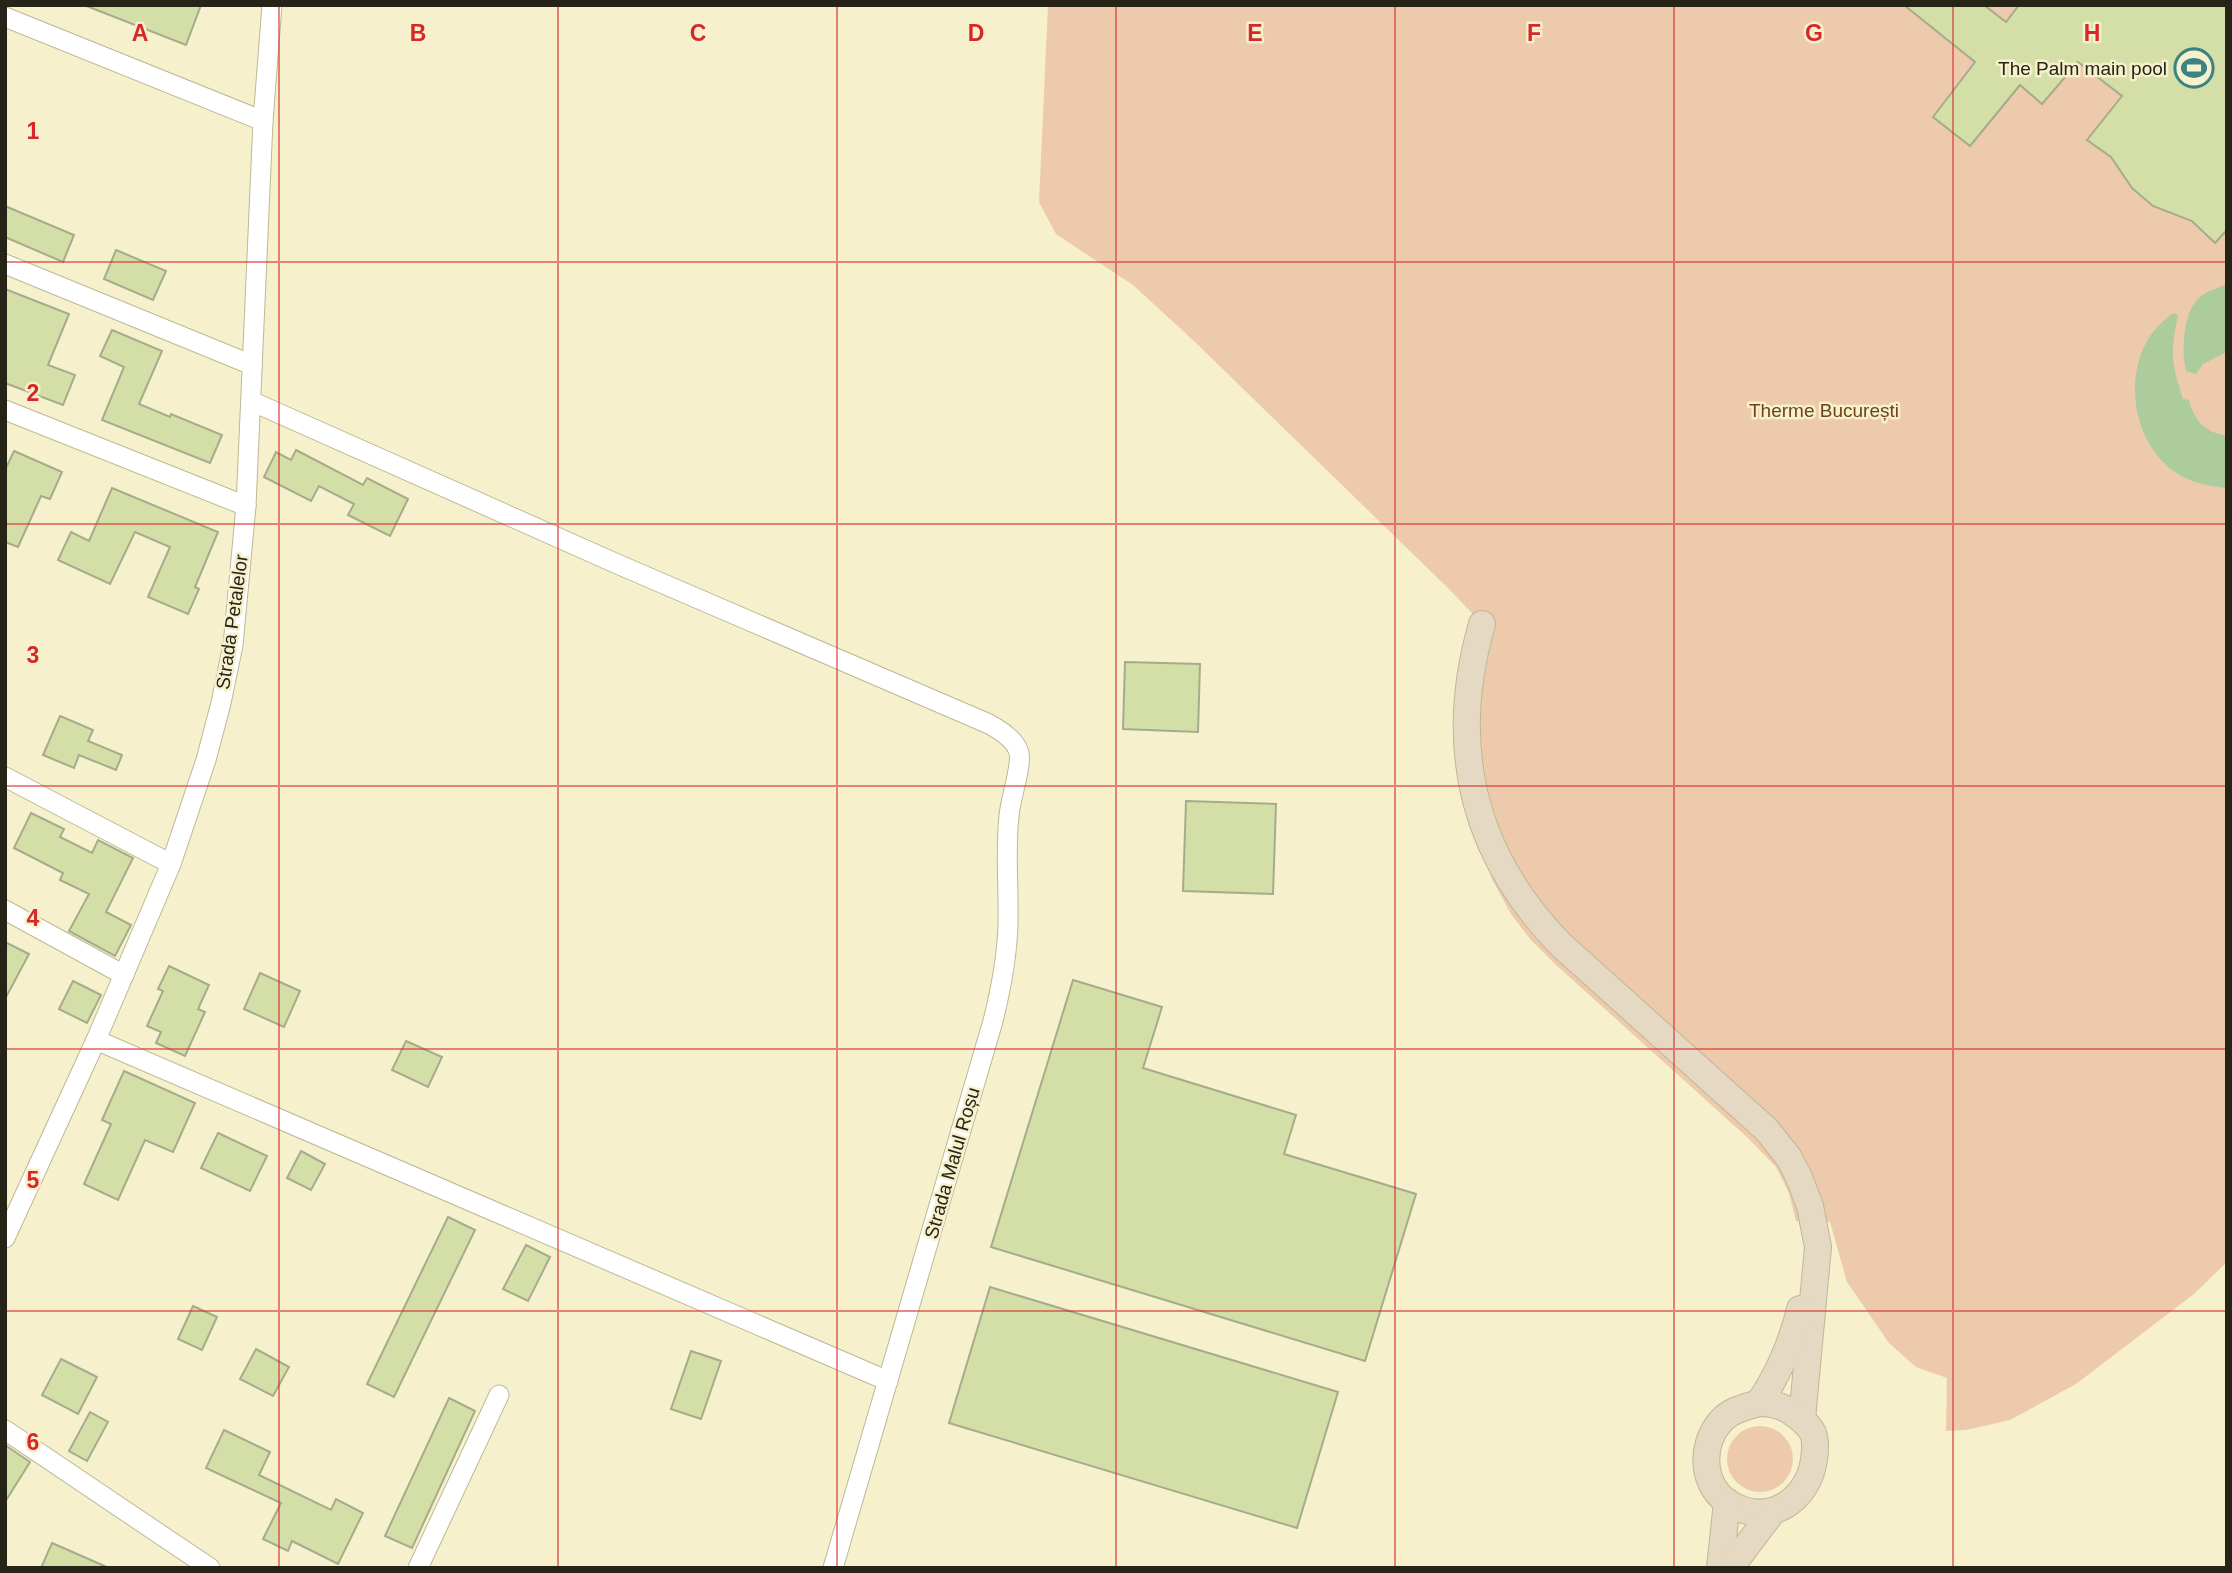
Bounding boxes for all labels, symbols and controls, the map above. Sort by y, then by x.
text: A [132,20,148,46]
text: B [410,20,426,46]
text: C [690,20,706,46]
text: D [968,20,984,46]
text: E [1247,20,1263,46]
text: F [1527,20,1541,46]
text: G [1805,20,1823,46]
text: H [2084,20,2100,46]
sports icon: The Palm main pool [2173,47,2215,89]
place label: The Palm main pool [1998,58,2167,79]
text: 1 [27,118,40,144]
text: 2 [27,380,39,406]
park label: Therme București [1749,400,1899,421]
street label: Strada Petalelor [212,552,252,691]
text: 3 [27,642,39,668]
text: 4 [27,905,40,931]
street label: Strada Malul Roșu [920,1085,984,1241]
text: 5 [27,1167,40,1193]
text: 6 [27,1429,39,1455]

